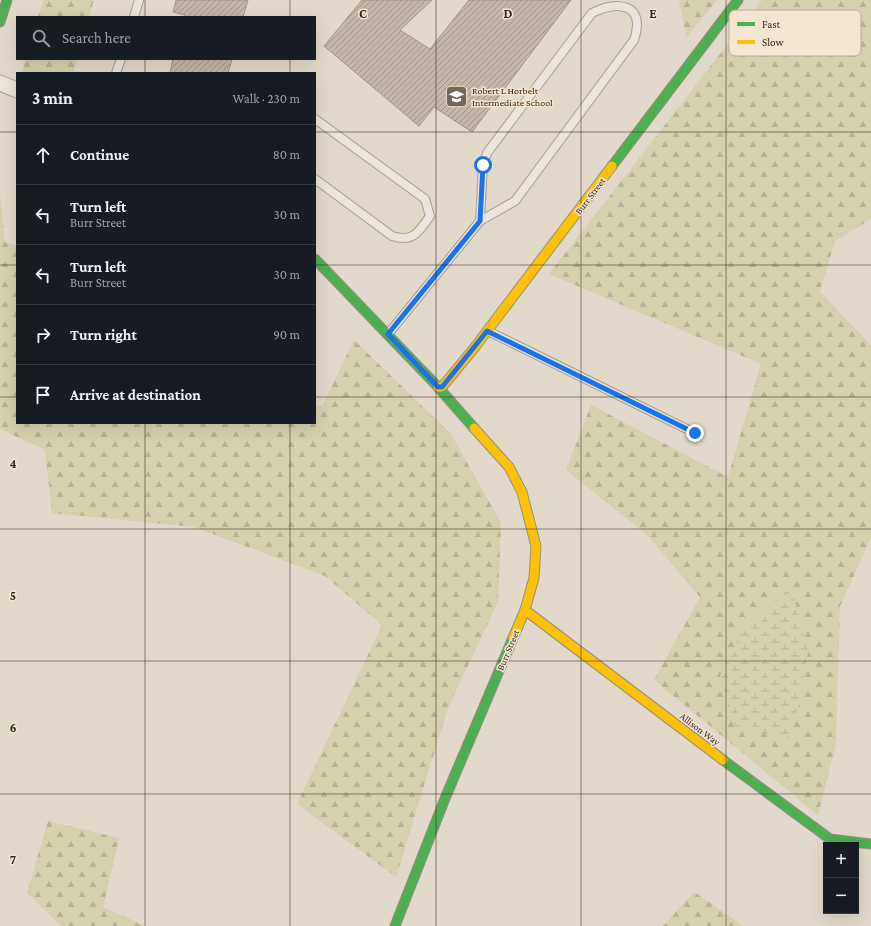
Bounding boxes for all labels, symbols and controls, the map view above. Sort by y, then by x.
text: C [359,6,367,21]
text: D [504,6,513,21]
text: E [649,6,657,21]
legend [729,10,861,56]
search box [16,16,316,60]
text: Fast [762,18,781,30]
icon: search [30,27,52,49]
text: Search here [62,30,131,46]
text: Slow [762,36,784,48]
school or university icon: Robert L Horbelt Intermediate School [443,83,469,109]
place label: Robert L Horbelt Intermediate School [472,85,553,108]
text: 3 min [32,89,73,108]
text: Walk · 230 m [232,91,300,106]
icon: ahead [32,144,54,166]
text: Continue [70,147,129,163]
text: 80 m [273,147,300,162]
route start [474,156,492,174]
street label: Burr Street [573,175,608,217]
text: Turn left [70,199,126,215]
icon: left [32,204,54,226]
text: 30 m [274,207,300,222]
text: Burr Street [70,215,126,230]
text: Turn left [70,259,126,275]
icon: left [32,264,54,286]
text: 30 m [274,267,300,282]
text: Burr Street [70,275,126,290]
icon: right [32,324,54,346]
text: Turn right [70,327,137,343]
text: 90 m [273,327,300,342]
icon: arrive [32,384,54,406]
text: Arrive at destination [70,387,201,403]
route end [686,424,704,442]
text: 4 [9,456,17,471]
text: 5 [10,588,16,603]
street label: Burr Street [494,627,522,672]
street label: Allison Way [678,710,723,748]
text: 6 [9,720,17,735]
map controls [823,842,859,914]
button: + [823,842,859,878]
text: 7 [10,852,16,867]
button: − [823,878,859,914]

